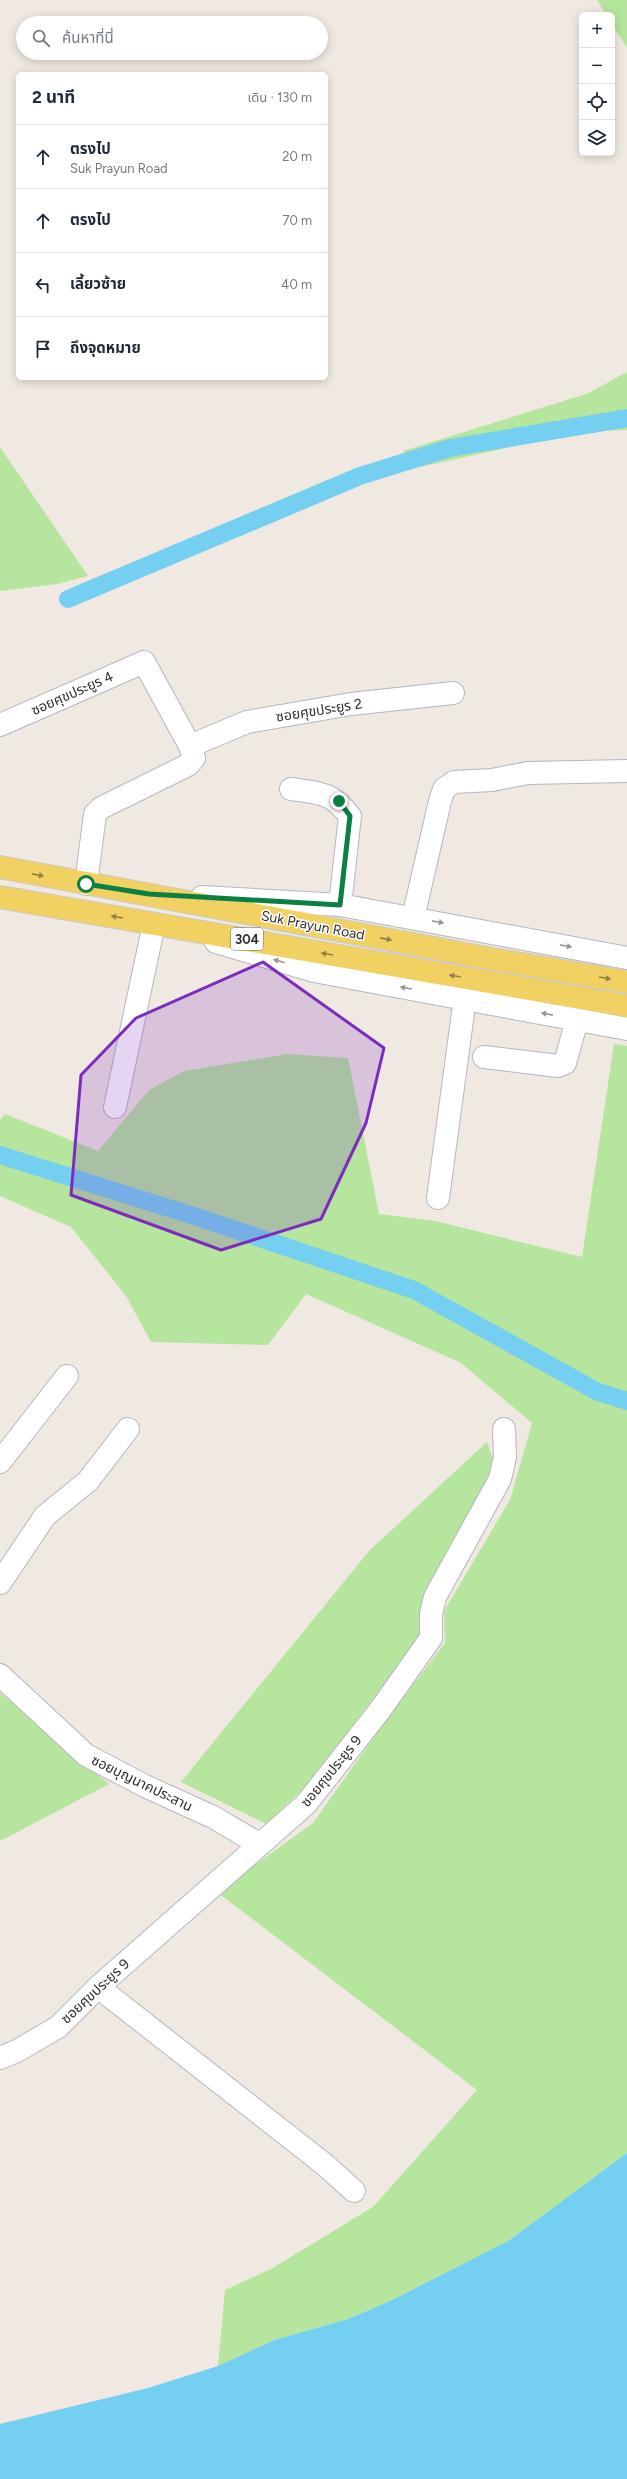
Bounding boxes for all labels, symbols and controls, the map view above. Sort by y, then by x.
map controls [579,12,615,156]
button: + [579,12,615,48]
search box [16,16,328,60]
icon: search [30,27,52,49]
text: ค้นหาที่นี่ [62,29,114,47]
button: − [579,48,615,84]
button: locate [579,84,615,120]
text: 2 นาที [32,87,75,107]
text: เดิน · 130 m [248,90,312,105]
button: layers [579,120,615,156]
text: ตรงไป [70,140,111,158]
icon: ahead [32,146,54,168]
text: 20 m [282,149,312,164]
text: Suk Prayun Road [70,161,168,176]
icon: ahead [32,210,54,232]
text: ตรงไป [70,211,111,229]
text: 70 m [282,213,312,228]
icon: left [32,274,54,296]
text: เลี้ยวซ้าย [70,275,126,293]
text: 40 m [281,277,312,292]
icon: arrive [32,338,54,360]
text: ถึงจุดหมาย [70,339,141,357]
street label: ซอยศุขประยูร 4 [29,668,116,719]
street label: ซอยศุขประยูร 2 [275,695,363,726]
route end [330,792,348,810]
one-way arrow [32,872,44,878]
route start [77,875,95,893]
street label: Suk Prayun Road [260,907,366,944]
one-way arrow [110,914,123,920]
one-way arrow [432,920,444,926]
road number: 304 [231,928,263,950]
one-way arrow [380,936,392,942]
one-way arrow [559,944,572,950]
one-way arrow [321,950,333,956]
one-way arrow [273,958,285,964]
one-way arrow [449,973,461,979]
one-way arrow [599,975,611,981]
one-way arrow [400,984,412,990]
one-way arrow [541,1011,554,1017]
street label: ซอยศุขประยูร 9 [297,1732,365,1811]
street label: ซอยบุญนาคประสาน [88,1752,195,1815]
street label: ซอยศุขประยูร 9 [58,1955,133,2027]

